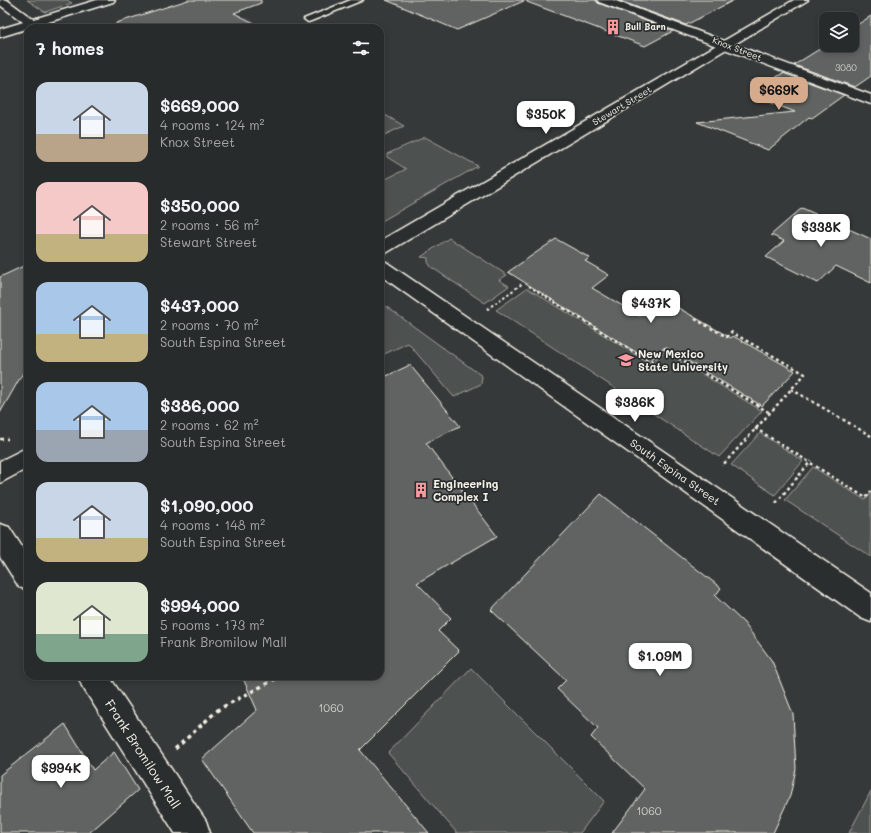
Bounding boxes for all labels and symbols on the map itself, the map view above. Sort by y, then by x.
building icon: Bull Barn [604,18,622,36]
place label: Bull Barn [625,21,666,32]
street label: Knox Street [711,34,763,63]
house number: 3080 [835,62,857,73]
pin: $669K [751,77,807,111]
street label: Stewart Street [590,84,653,128]
pin: $350K [518,101,574,135]
pin: $338K [793,214,849,248]
pin: $437K [623,290,679,324]
place label: New Mexico State University [638,346,728,374]
school or university icon: New Mexico State University [617,351,635,369]
pin: $386K [607,389,663,423]
street label: South Espina Street [627,435,723,508]
place label: Engineering Complex I [433,476,499,504]
building icon: Engineering Complex I [412,481,430,499]
pin: $1.09M [627,643,693,677]
street label: Frank Bromilow Mall [102,696,185,812]
house number: 1060 [318,700,344,715]
pin: $994K [33,755,89,789]
house number: 1060 [636,803,662,818]

